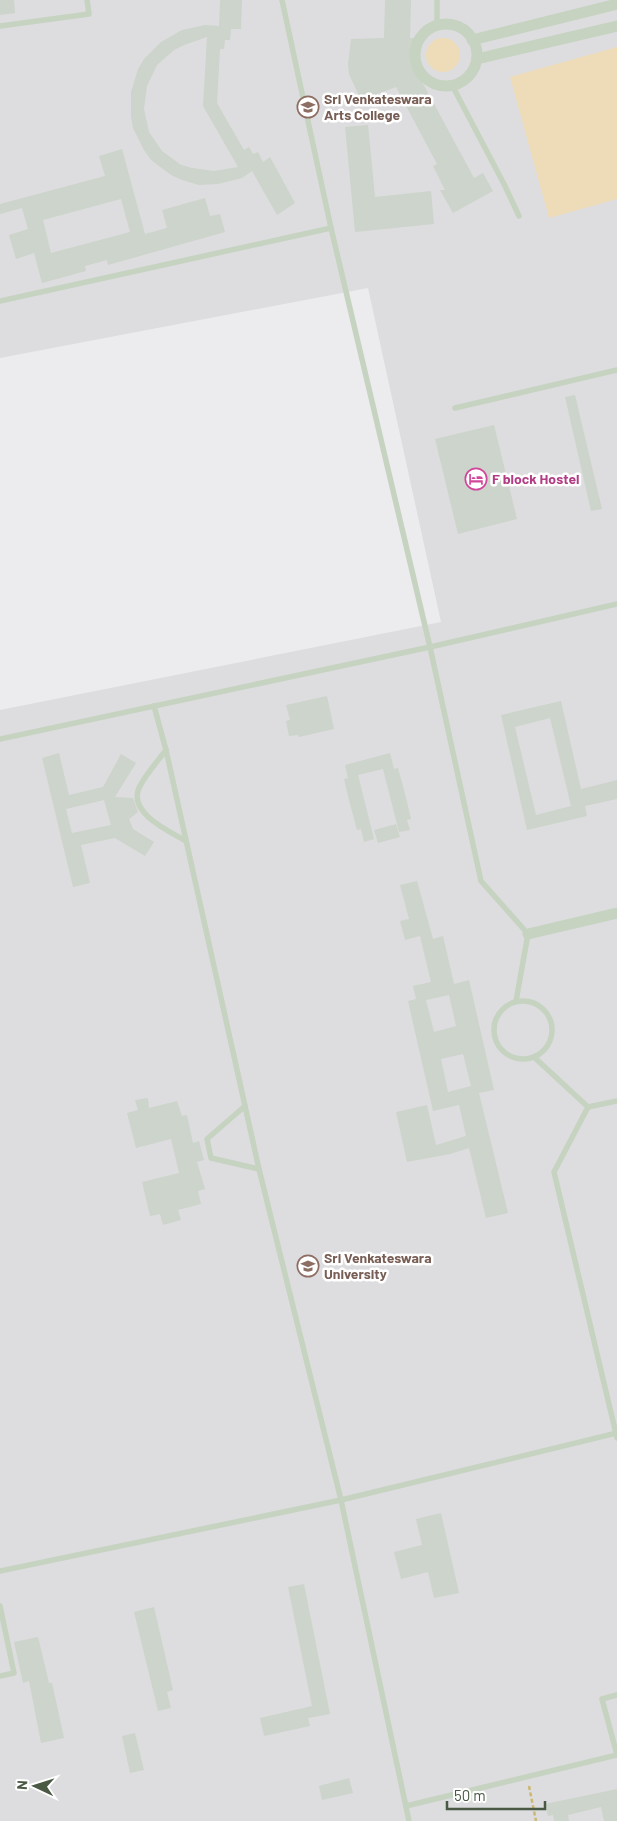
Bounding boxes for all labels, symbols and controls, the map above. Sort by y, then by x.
place label: Sri Venkateswara Arts College [324,90,432,123]
school or university icon: Sri Venkateswara Arts College [296,95,320,119]
hotel icon: F block Hostel [464,467,488,491]
place label: F block Hostel [492,470,579,487]
place label: Sri Venkateswara University [324,1249,432,1282]
school or university icon: Sri Venkateswara University [296,1254,320,1278]
north arrow [10,1761,60,1811]
scale bar [447,1778,544,1810]
text: N [13,1780,30,1790]
text: 50 m [454,1786,486,1804]

